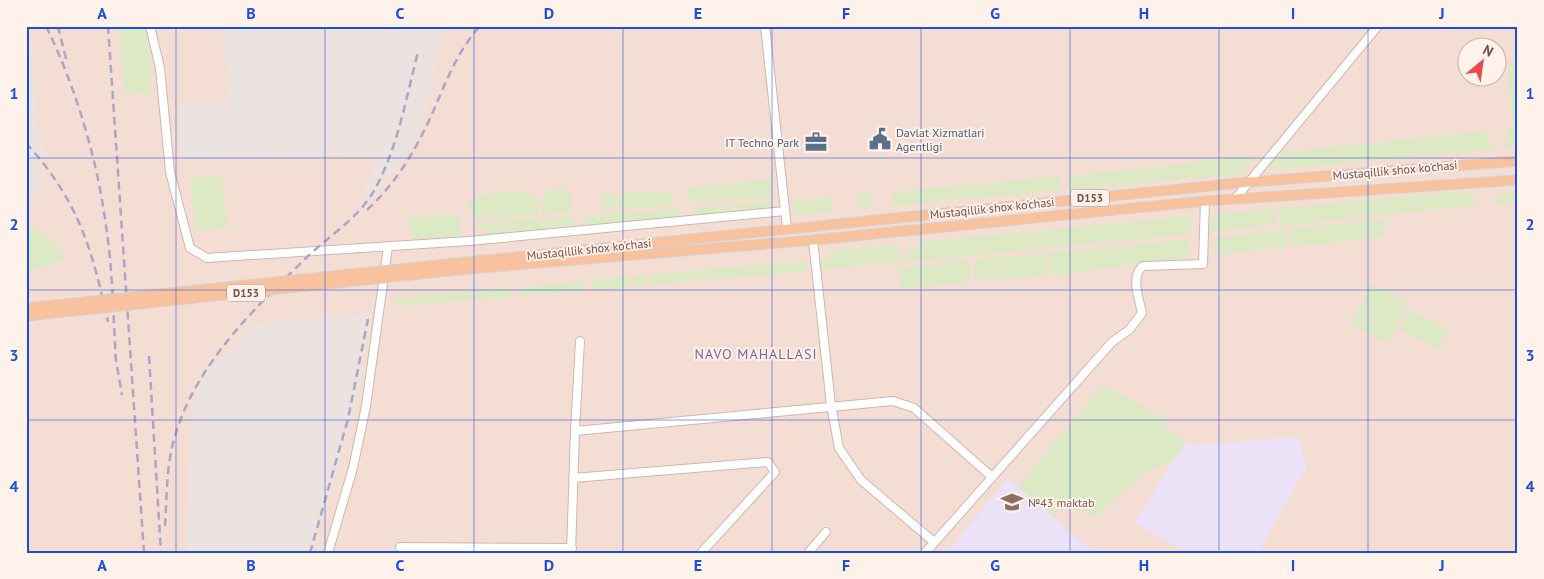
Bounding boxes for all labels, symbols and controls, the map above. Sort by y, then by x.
text: A [97,3,107,23]
text: B [246,3,256,23]
text: C [396,3,405,23]
text: D [544,3,554,23]
text: E [694,3,702,23]
text: F [842,3,850,23]
text: G [990,3,1000,23]
text: H [1139,3,1149,23]
text: I [1291,3,1295,23]
text: J [1438,3,1445,23]
north arrow [1456,38,1506,88]
text: N [1480,41,1497,61]
text: 1 [9,83,19,103]
text: 1 [1525,83,1535,103]
place label: Davlat Xizmatlari Agentligi [896,125,984,154]
public building icon: Davlat Xizmatlari Agentligi [867,126,893,152]
office icon: IT Techno Park [803,129,829,155]
place label: IT Techno Park [725,135,799,150]
street label: Mustaqillik shox ko'chasi [1332,157,1458,183]
road number: D153 [1071,190,1109,207]
street label: Mustaqillik shox ko'chasi [929,194,1055,222]
text: 2 [9,214,19,234]
text: 2 [1525,214,1535,234]
street label: Mustaqillik shox ko'chasi [526,235,652,263]
road number: D153 [227,284,265,302]
text: 3 [9,345,19,365]
district label: NAVO MAHALLASI [694,345,818,363]
text: 3 [1525,345,1535,365]
text: 4 [9,476,19,496]
text: 4 [1525,476,1535,496]
school or university icon: №43 maktab [999,489,1025,515]
place label: №43 maktab [1028,495,1095,510]
text: A [97,555,107,575]
text: B [246,555,256,575]
text: C [396,555,405,575]
text: D [544,555,554,575]
text: E [694,555,702,575]
text: F [842,555,850,575]
text: G [990,555,1000,575]
text: H [1139,555,1149,575]
text: I [1291,555,1295,575]
text: J [1438,555,1445,575]

